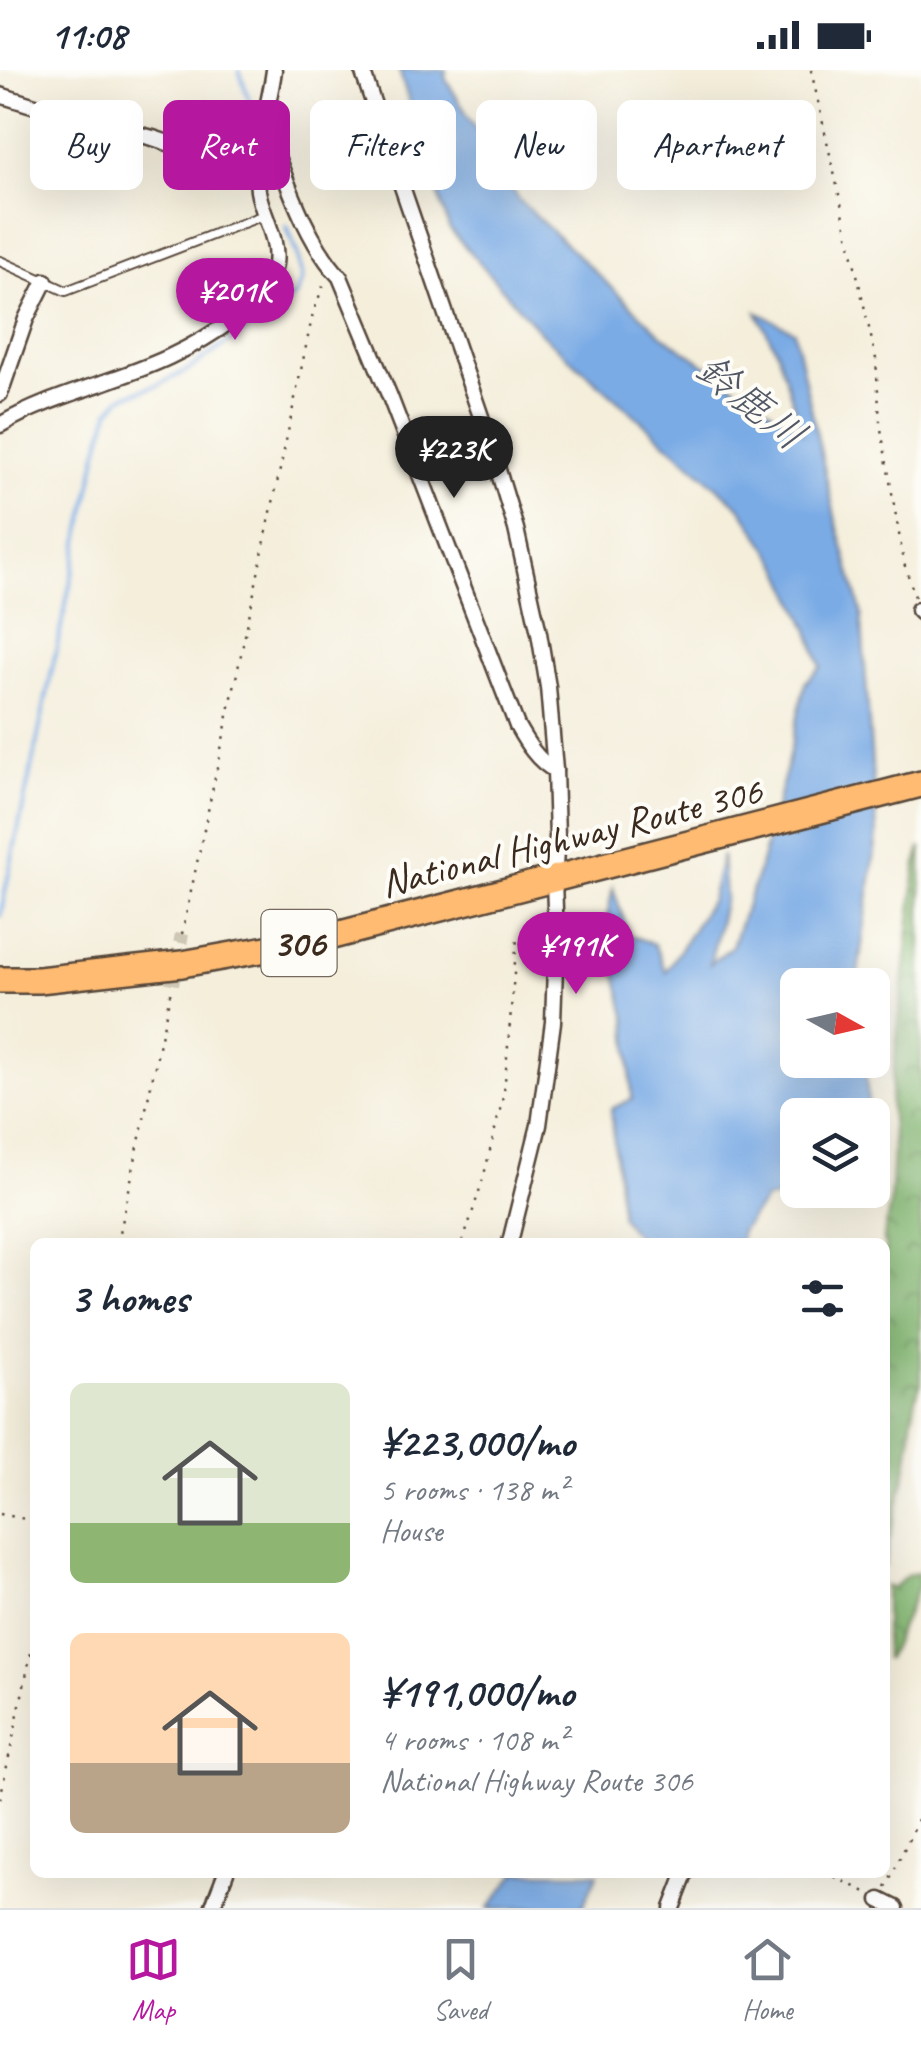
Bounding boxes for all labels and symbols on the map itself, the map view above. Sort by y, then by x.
pin: ¥201K [165,258,305,343]
water label: 鈴鹿川 [685,342,817,462]
pin: ¥223K [384,416,524,501]
street label: National Highway Route 306 [376,765,768,909]
road number: 306 [262,910,336,976]
pin: ¥191K [506,912,646,997]
north arrow [780,968,890,1078]

